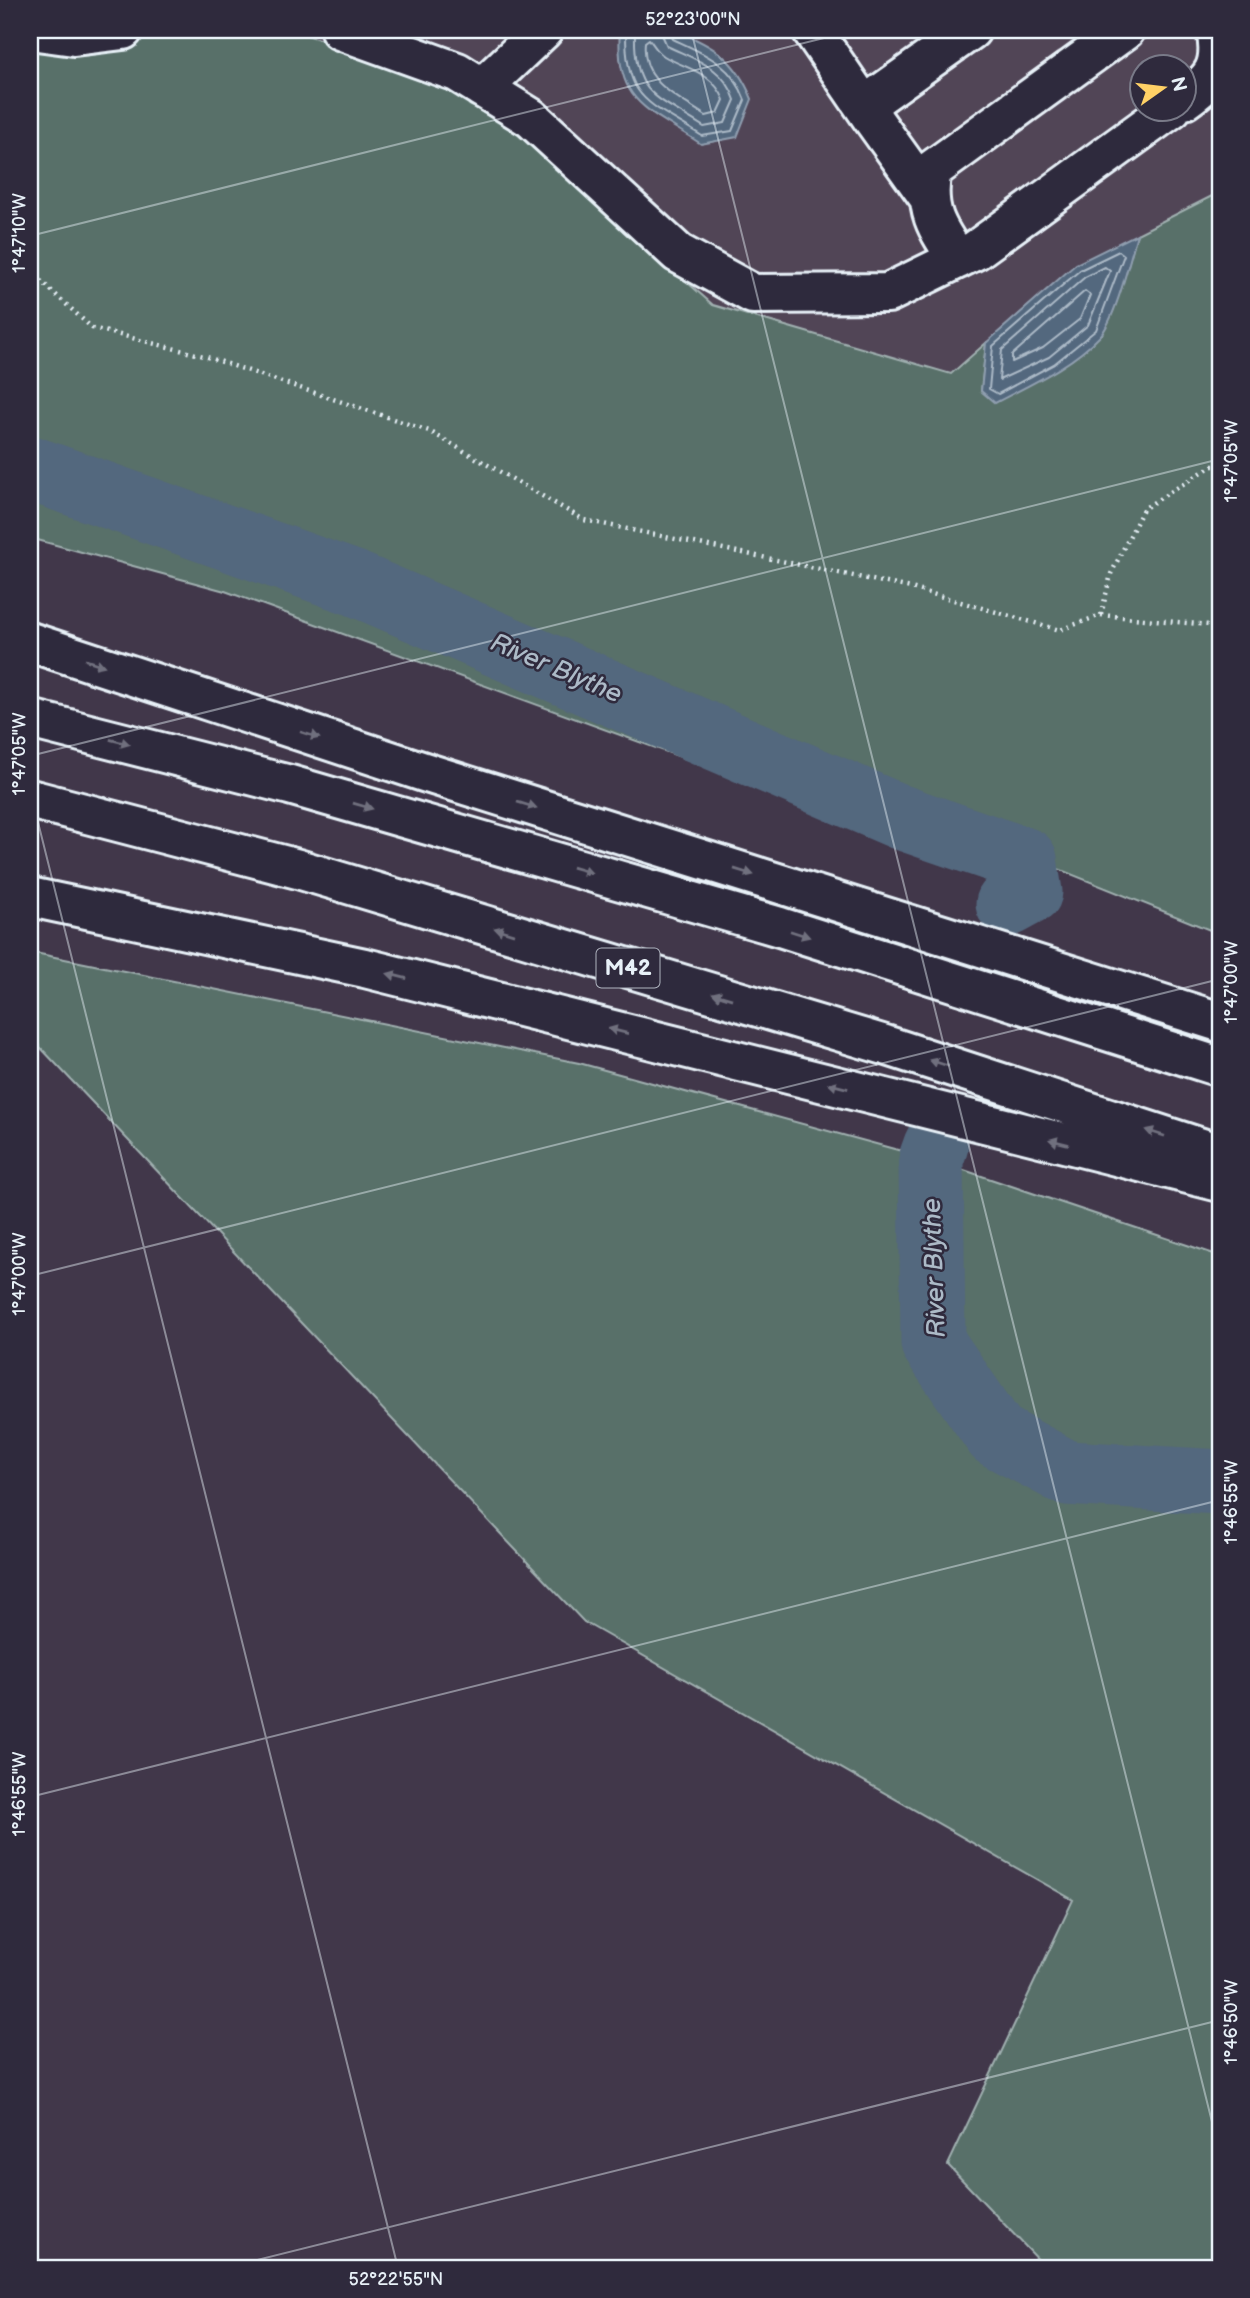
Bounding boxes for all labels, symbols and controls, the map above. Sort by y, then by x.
text: 52°23'00"N [645,9,741,30]
north arrow [1128,52,1198,122]
text: N [1165,75,1191,94]
text: 1°47'10"W [9,193,30,273]
text: 1°47'05"W [1221,419,1242,503]
water label: River Blythe [486,627,626,711]
one-way arrow [84,658,105,669]
text: 1°47'05"W [9,712,30,796]
one-way arrow [300,730,321,741]
one-way arrow [109,737,131,748]
one-way arrow [517,800,538,810]
one-way arrow [353,802,374,812]
one-way arrow [572,865,593,875]
one-way arrow [734,868,755,878]
one-way arrow [493,925,514,935]
one-way arrow [790,929,811,939]
text: 1°47'00"W [1221,940,1242,1024]
road number: M42 [596,948,660,987]
one-way arrow [386,970,408,981]
one-way arrow [711,990,732,1001]
one-way arrow [607,1025,629,1036]
one-way arrow [928,1057,949,1067]
one-way arrow [827,1080,849,1091]
one-way arrow [1145,1127,1166,1138]
one-way arrow [1048,1136,1070,1147]
water label: River Blythe [917,1198,953,1338]
text: 1°47'00"W [9,1232,30,1316]
text: 1°46'55"W [1221,1459,1242,1545]
text: 1°46'55"W [9,1751,30,1837]
text: 1°46'50"W [1221,1979,1242,2065]
text: 52°22'55"N [349,2269,443,2290]

